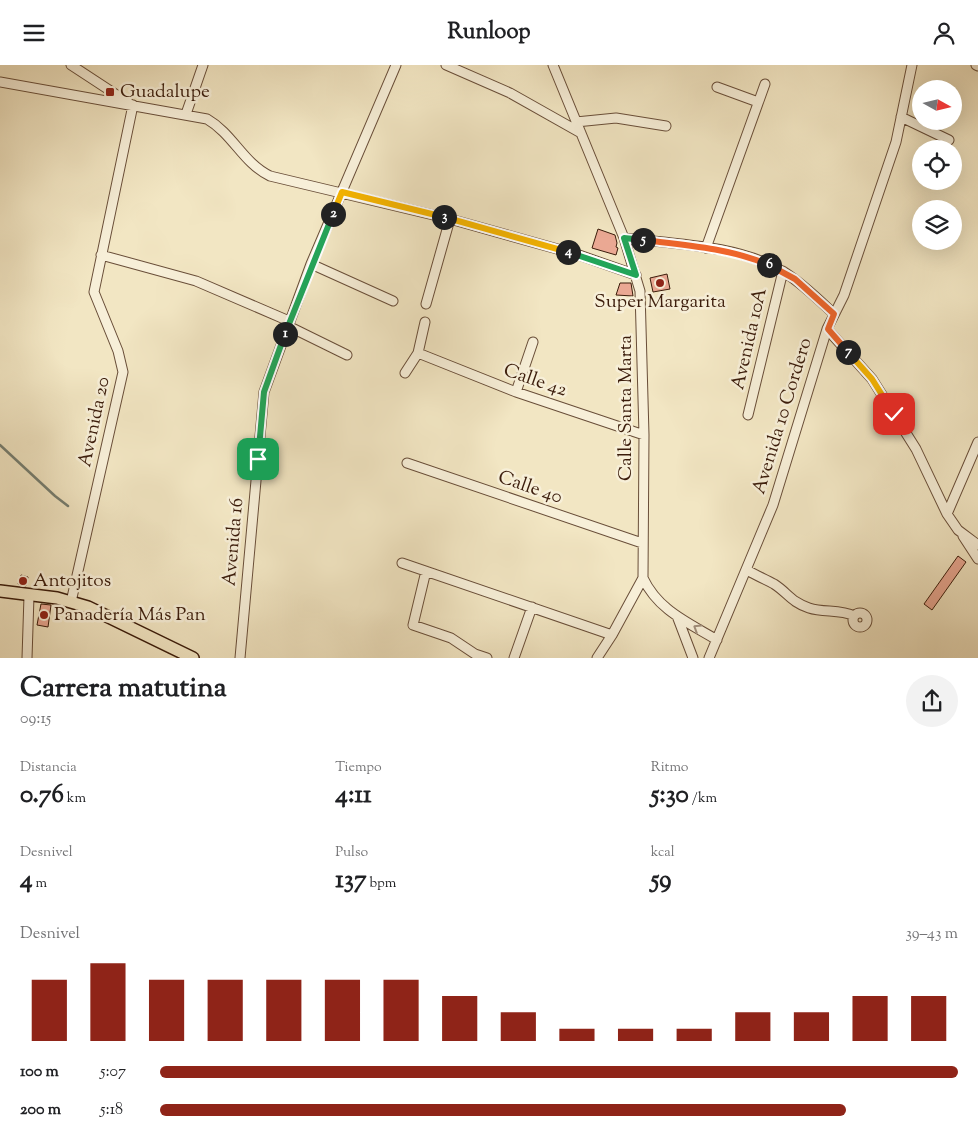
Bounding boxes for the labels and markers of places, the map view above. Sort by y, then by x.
place label: Guadalupe [120,79,210,106]
marker: Guadalupe [104,86,116,98]
pin: 2 [320,201,346,227]
pin: 3 [432,205,456,229]
pin: 5 [630,227,656,253]
pin: 4 [556,239,580,265]
pin: 6 [756,253,782,277]
marker: Super Margarita [654,277,666,289]
place label: Super Margarita [594,289,726,316]
pin: 1 [272,321,298,347]
pin: 7 [836,339,860,365]
pin [873,393,915,435]
pin [237,438,279,480]
place label: Antojitos [33,568,111,595]
marker: Antojitos [17,575,29,587]
place label: Panadería Más Pan [54,602,206,629]
marker: Panadería Más Pan [38,609,50,621]

